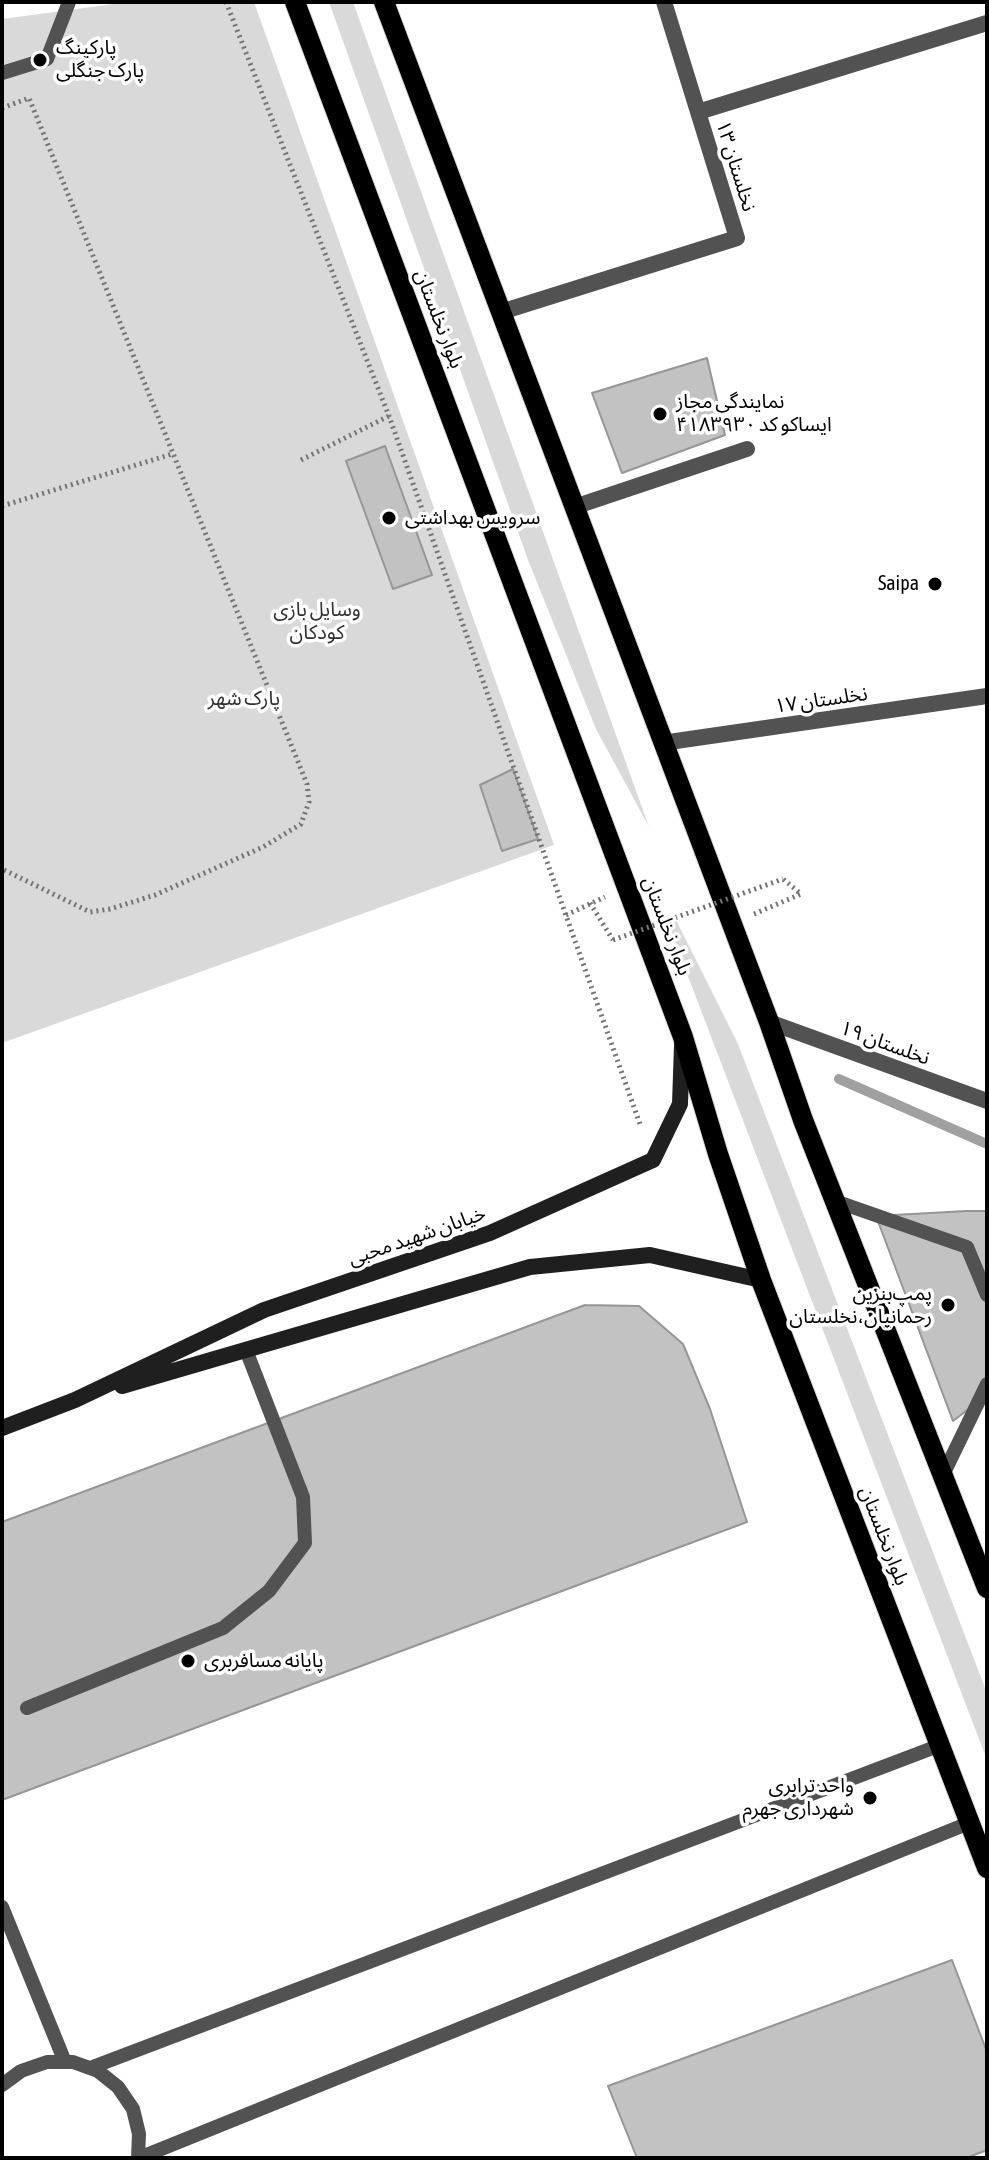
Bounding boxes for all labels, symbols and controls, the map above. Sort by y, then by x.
place label: پارکینگ پارک جنگلی [56,36,144,83]
marker: پارکینگ پارک جنگلی [31,51,49,69]
street label: نخلستان ۱۳ [711,118,761,214]
street label: بلوار نخلستان [409,266,469,372]
place label: نمایندگی مجاز ایساکو کد ۴۱۸۳۹۳۰ [676,390,832,437]
marker: نمایندگی مجاز ایساکو کد ۴۱۸۳۹۳۰ [651,405,669,423]
place label: سرویس بهداشتی [405,506,540,530]
marker: سرویس بهداشتی [380,509,398,527]
place label: Saipa [878,572,919,596]
marker: Saipa [926,575,944,593]
park label: وسایل بازی کودکان [273,598,361,645]
street label: نخلستان ۱۷ [773,682,869,718]
park label: پارک شهر [208,687,280,711]
street label: بلوار نخلستان [637,873,697,979]
street label: نخلستان ۱۹ [837,1016,933,1070]
street label: خیابان شهید محبی [345,1201,489,1271]
place label: پمپ‌بنزین رحمانیان،نخلستان [789,1282,932,1329]
marker: پمپ‌بنزین رحمانیان،نخلستان [939,1296,957,1314]
street label: بلوار نخلستان [854,1483,914,1589]
place label: پایانه مسافربری [204,1649,324,1673]
marker: پایانه مسافربری [179,1652,197,1670]
place label: واحد ترابری شهرداری جهرم [743,1774,854,1821]
marker: واحد ترابری شهرداری جهرم [861,1789,879,1807]

